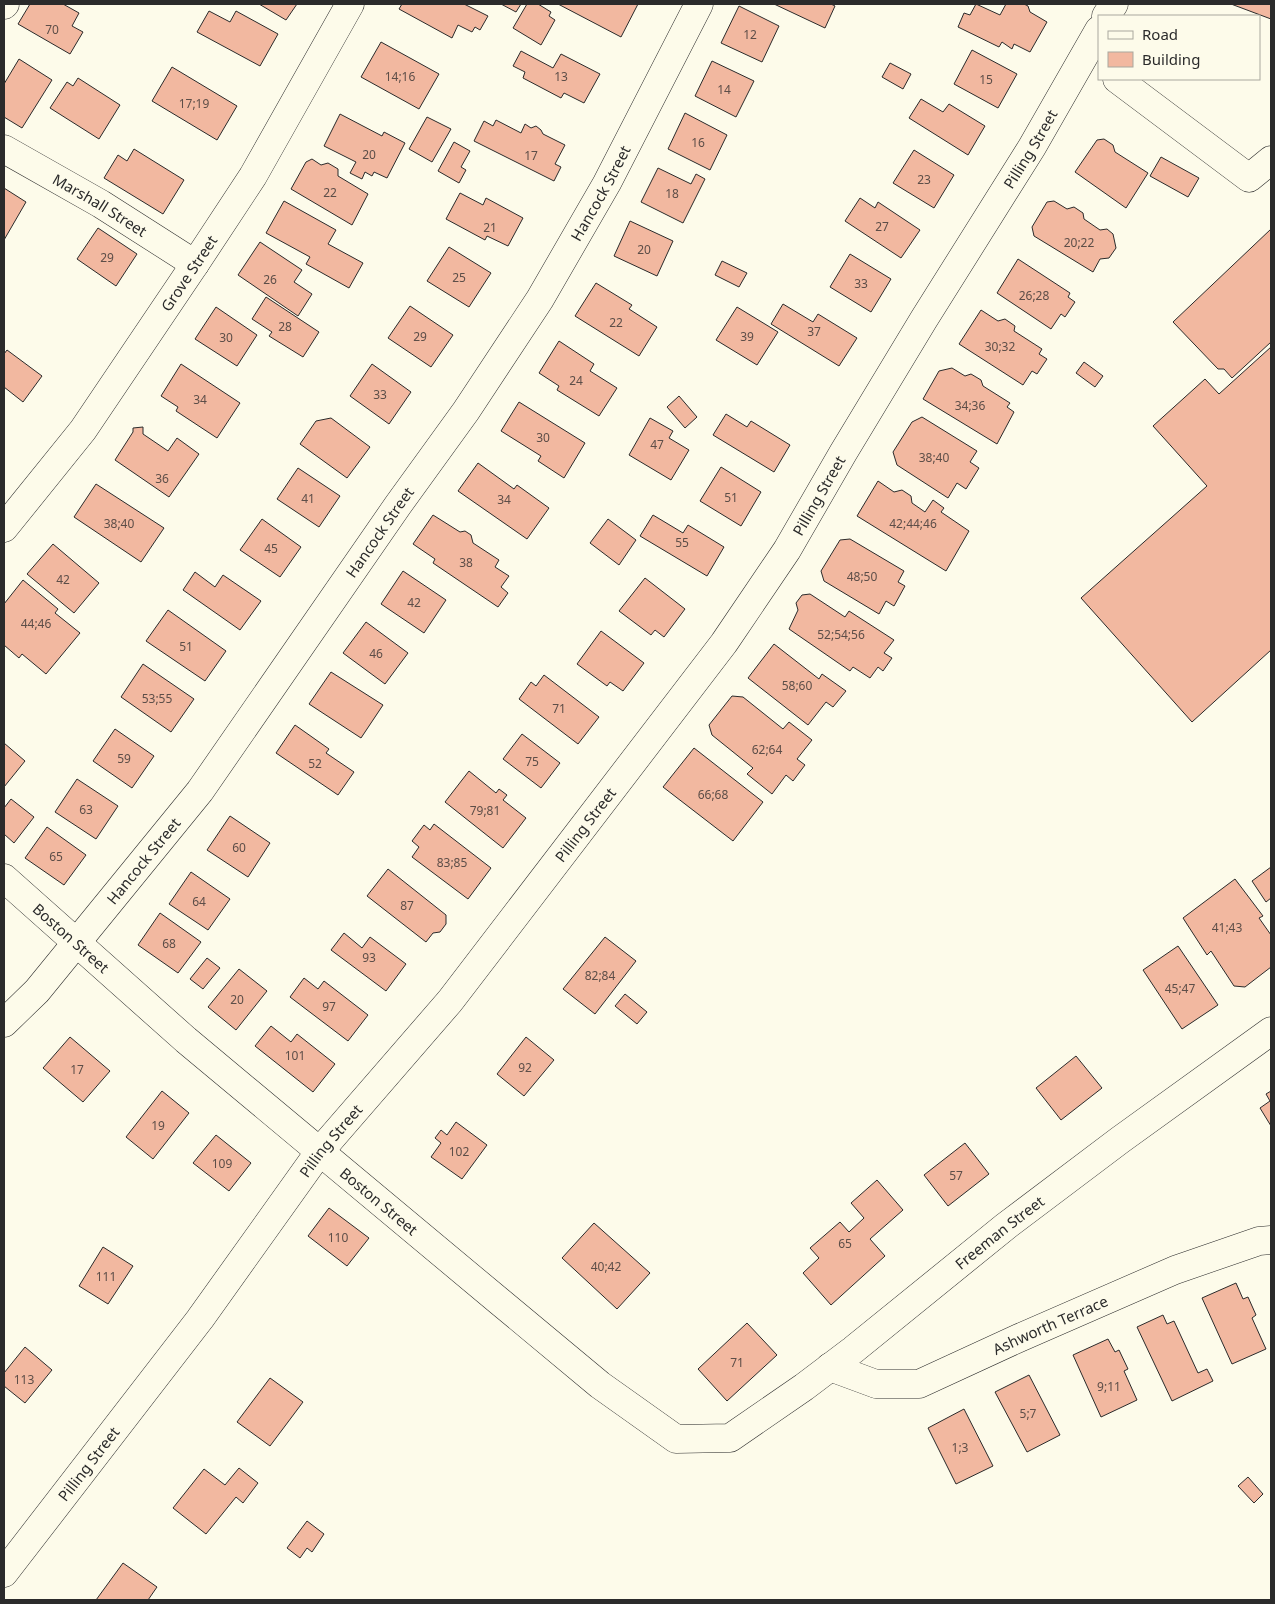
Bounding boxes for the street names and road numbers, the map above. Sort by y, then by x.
street label: Pilling Street [998,105,1062,192]
street label: Hancock Street [566,141,635,244]
street label: Marshall Street [49,169,151,241]
street label: Grove Street [156,231,222,315]
street label: Pilling Street [788,451,850,539]
street label: Hancock Street [341,482,418,581]
street label: Pilling Street [550,783,620,866]
street label: Hancock Street [102,813,185,908]
street label: Boston Street [29,899,114,977]
street label: Pilling Street [295,1099,367,1181]
street label: Boston Street [336,1163,423,1240]
street label: Freeman Street [951,1191,1048,1274]
street label: Ashworth Terrace [989,1291,1111,1359]
street label: Pilling Street [53,1422,124,1505]

